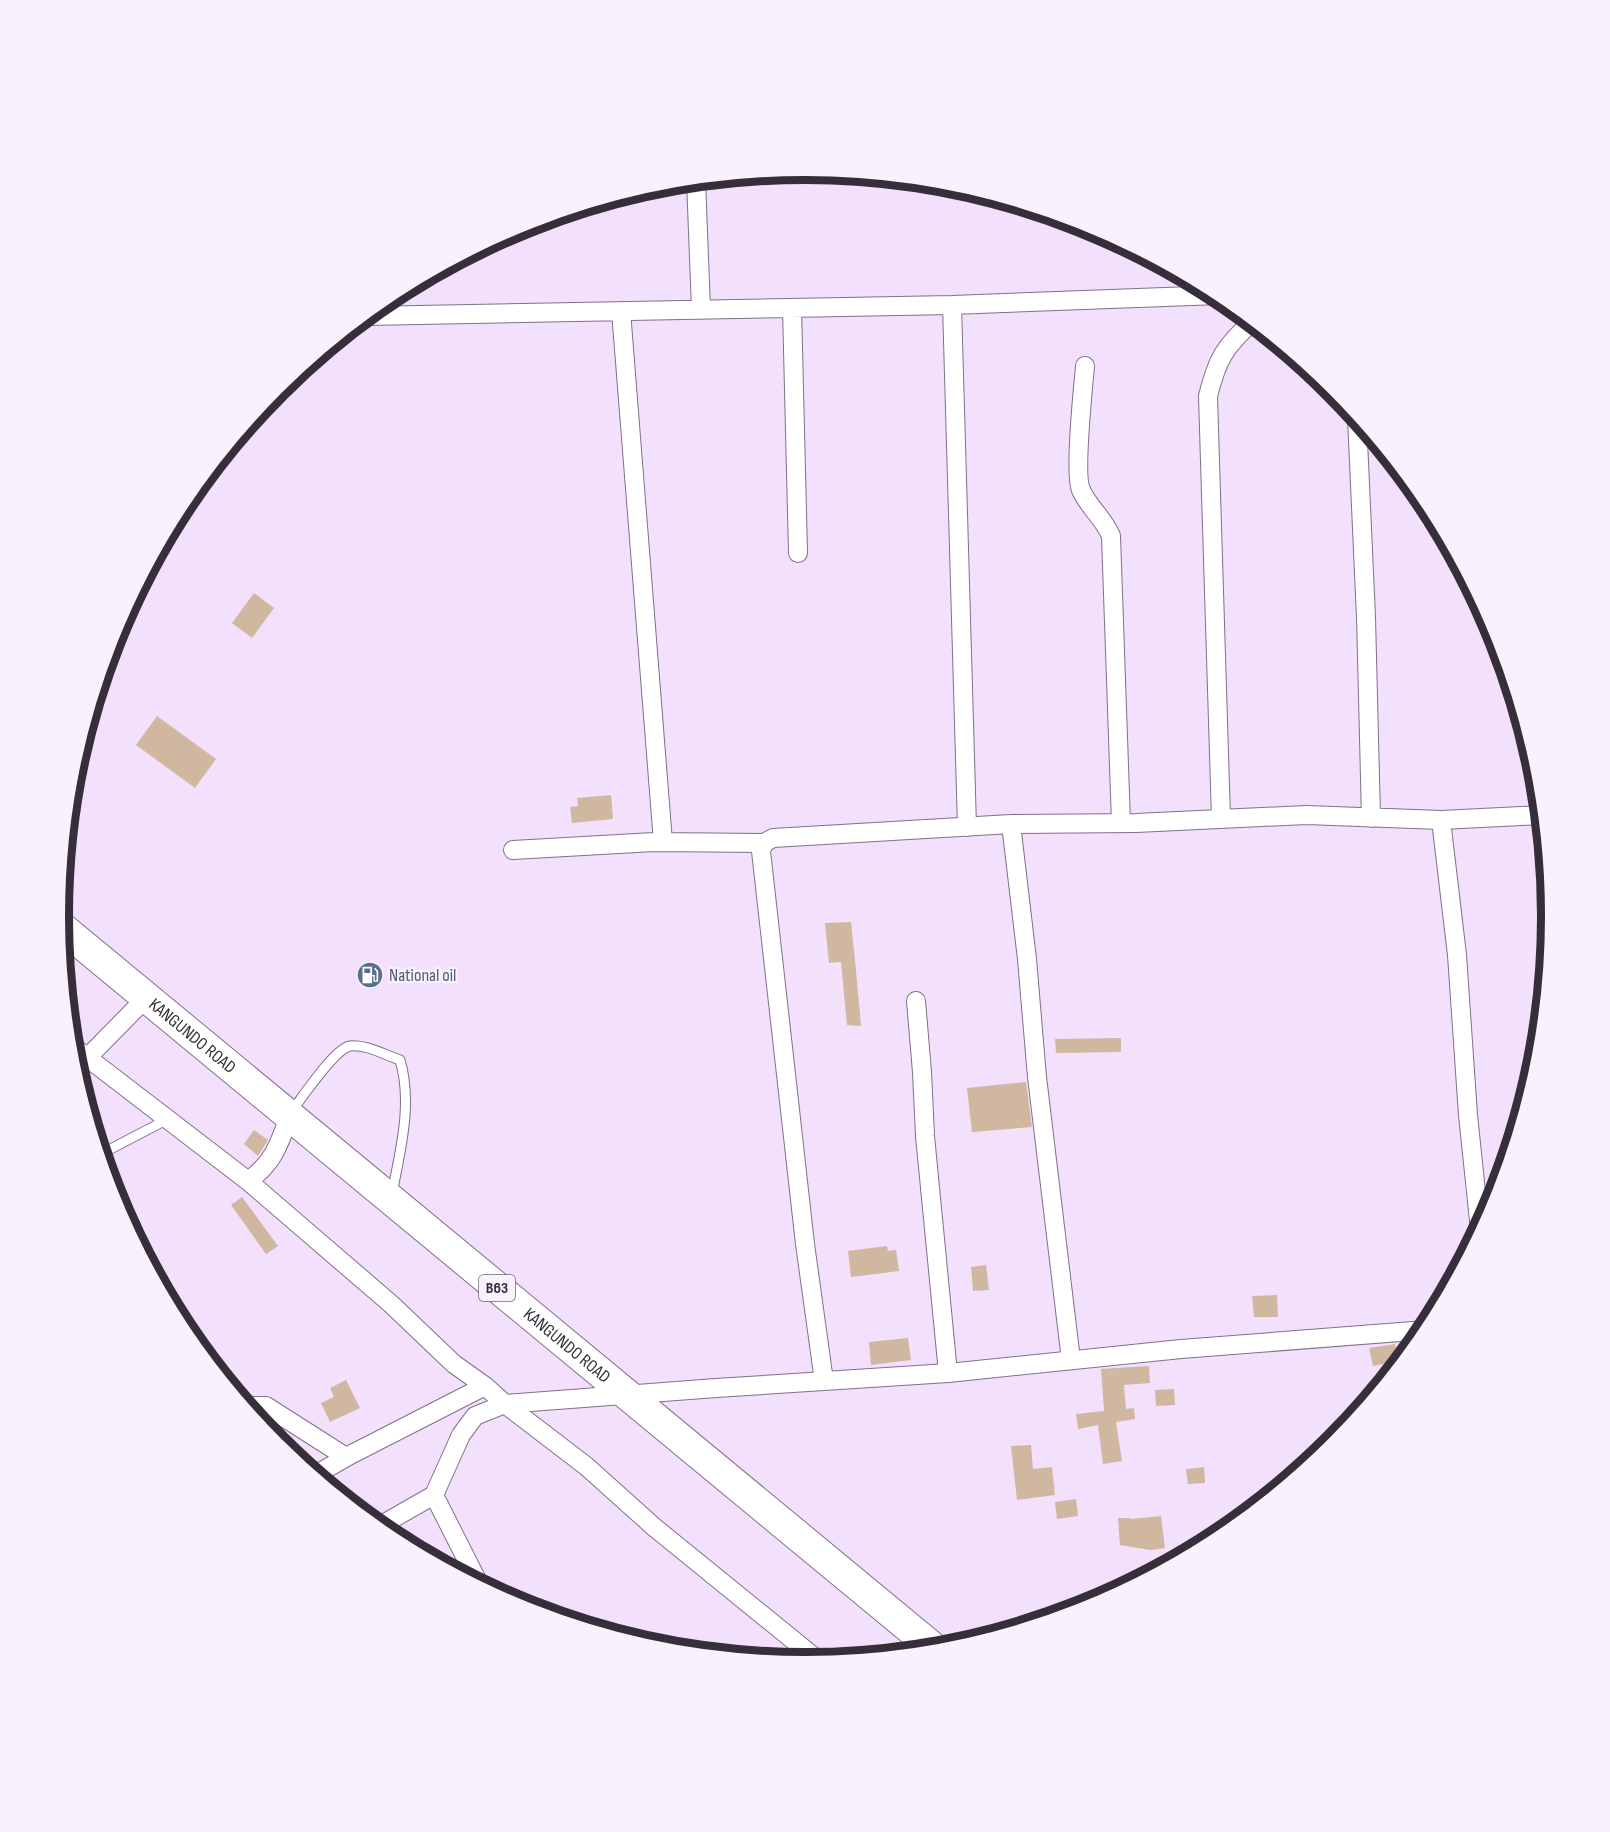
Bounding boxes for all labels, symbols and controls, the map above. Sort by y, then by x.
fuel station icon: National oil [355,960,385,990]
place label: National oil [389,965,456,986]
street label: KANGUNDO ROAD [145,994,240,1078]
road number: B63 [479,1275,515,1301]
street label: KANGUNDO ROAD [519,1303,615,1387]

